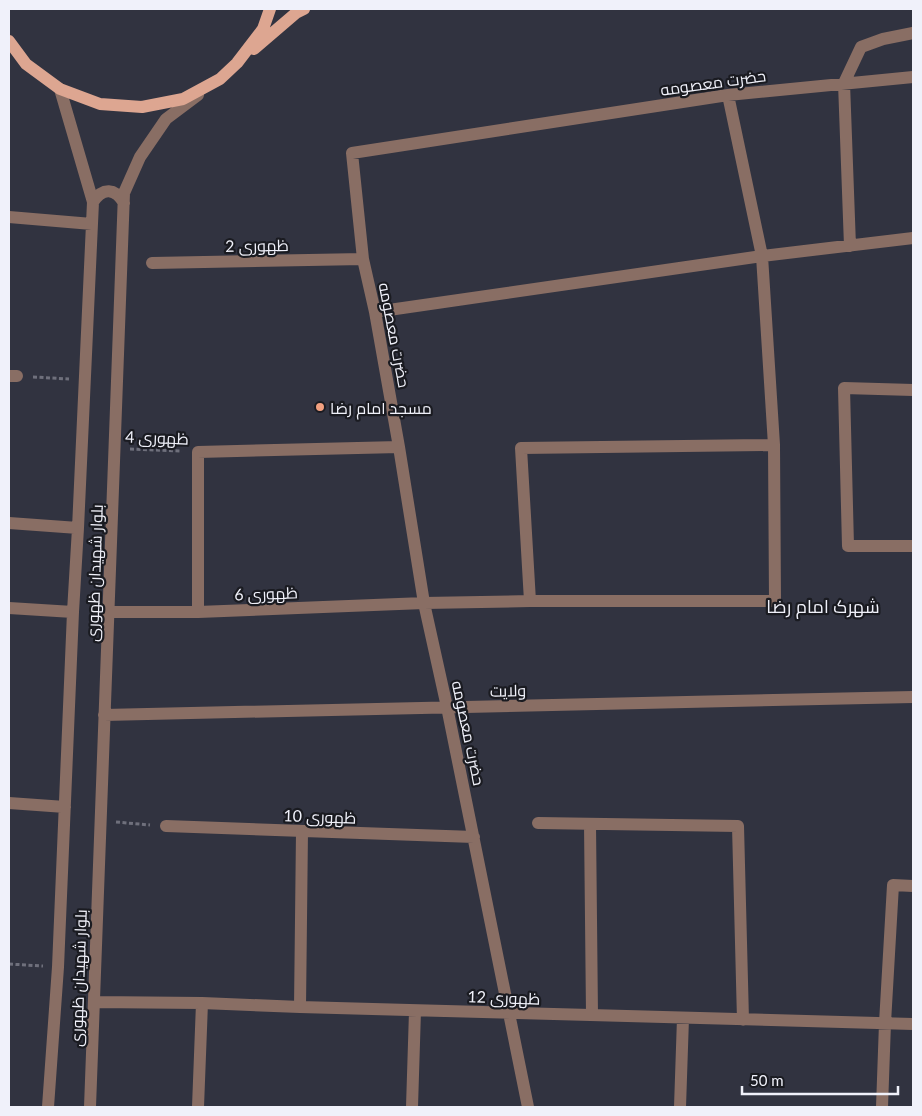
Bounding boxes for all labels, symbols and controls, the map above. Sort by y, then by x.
street label: حضرت معصومه [659,65,767,100]
street label: ظهوری 2 [225,235,289,257]
street label: حضرت معصومه [375,281,414,389]
place label: مسجد امام رضا [330,398,432,420]
marker: مسجد امام رضا [314,401,326,413]
street label: ظهوری 4 [125,426,189,450]
street label: بلوار شهیدان ظهوری [82,504,108,642]
street label: ظهوری 6 [234,582,298,606]
district label: شهرک امام رضا [766,595,880,619]
street label: حضرت معصومه [448,679,489,787]
street label: ولایت [490,680,526,701]
street label: ظهوری 10 [283,805,357,829]
street label: بلوار شهیدان ظهوری [66,909,92,1047]
street label: ظهوری 12 [467,986,541,1010]
scale bar [742,1064,898,1096]
text: 50 m [750,1071,784,1089]

